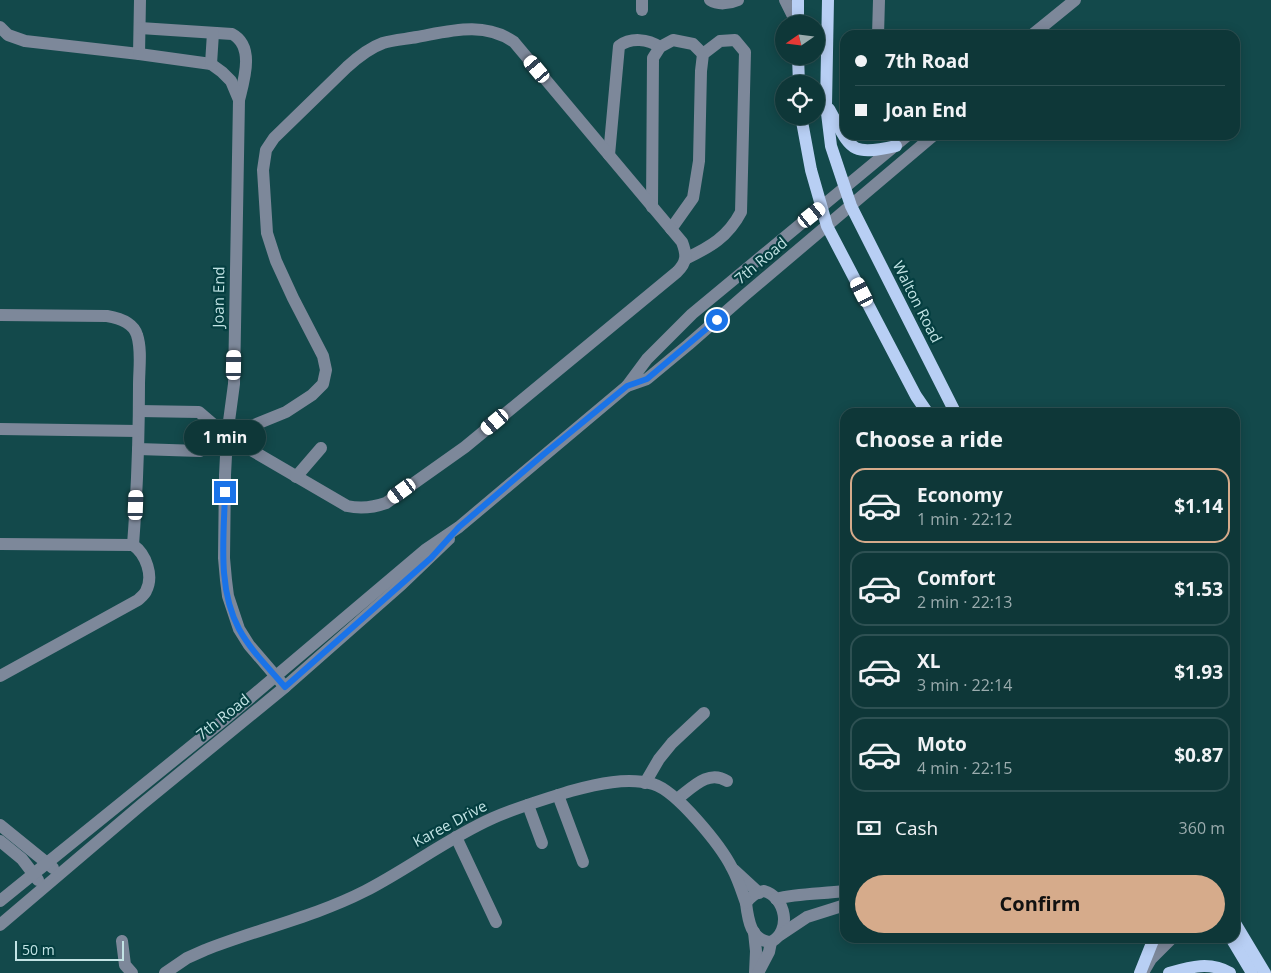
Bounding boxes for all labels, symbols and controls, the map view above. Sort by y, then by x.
north arrow [775,15,825,65]
map controls [775,15,825,125]
text: 7th Road [885,48,969,74]
car [521,53,552,85]
button: locate [775,75,825,125]
text: Joan End [885,97,967,123]
car [795,200,828,230]
street label: 7th Road [730,232,791,288]
street label: Walton Road [889,257,947,346]
street label: Joan End [207,266,229,330]
car [848,275,875,309]
route start [706,309,728,331]
car [226,350,241,380]
car [478,407,511,437]
callout: 1 min [184,420,266,454]
text: Choose a ride [855,423,1003,453]
text: 1 min [203,426,247,448]
car [385,476,418,506]
route end [214,481,236,503]
text: Economy [917,482,1003,508]
icon: car [857,483,902,528]
car [127,490,144,520]
text: $1.14 [1174,493,1223,519]
text: 1 min · 22:12 [917,508,1012,530]
text: Comfort [917,565,996,591]
icon: car [857,566,902,611]
text: $1.53 [1174,576,1223,602]
text: 2 min · 22:13 [917,591,1012,613]
text: XL [917,648,940,674]
icon: car [857,649,902,694]
text: $1.93 [1174,659,1223,685]
text: 3 min · 22:14 [917,674,1012,696]
street label: 7th Road [192,689,253,744]
text: Moto [917,731,967,757]
icon: car [857,732,902,777]
text: $0.87 [1174,742,1223,768]
text: 4 min · 22:15 [917,757,1012,779]
street label: Karee Drive [409,795,490,851]
icon: cash [855,814,883,842]
text: Cash [895,815,938,841]
text: 360 m [1179,817,1225,839]
button: Confirm [855,875,1225,933]
scale bar [15,938,124,961]
text: 50 m [22,940,55,959]

